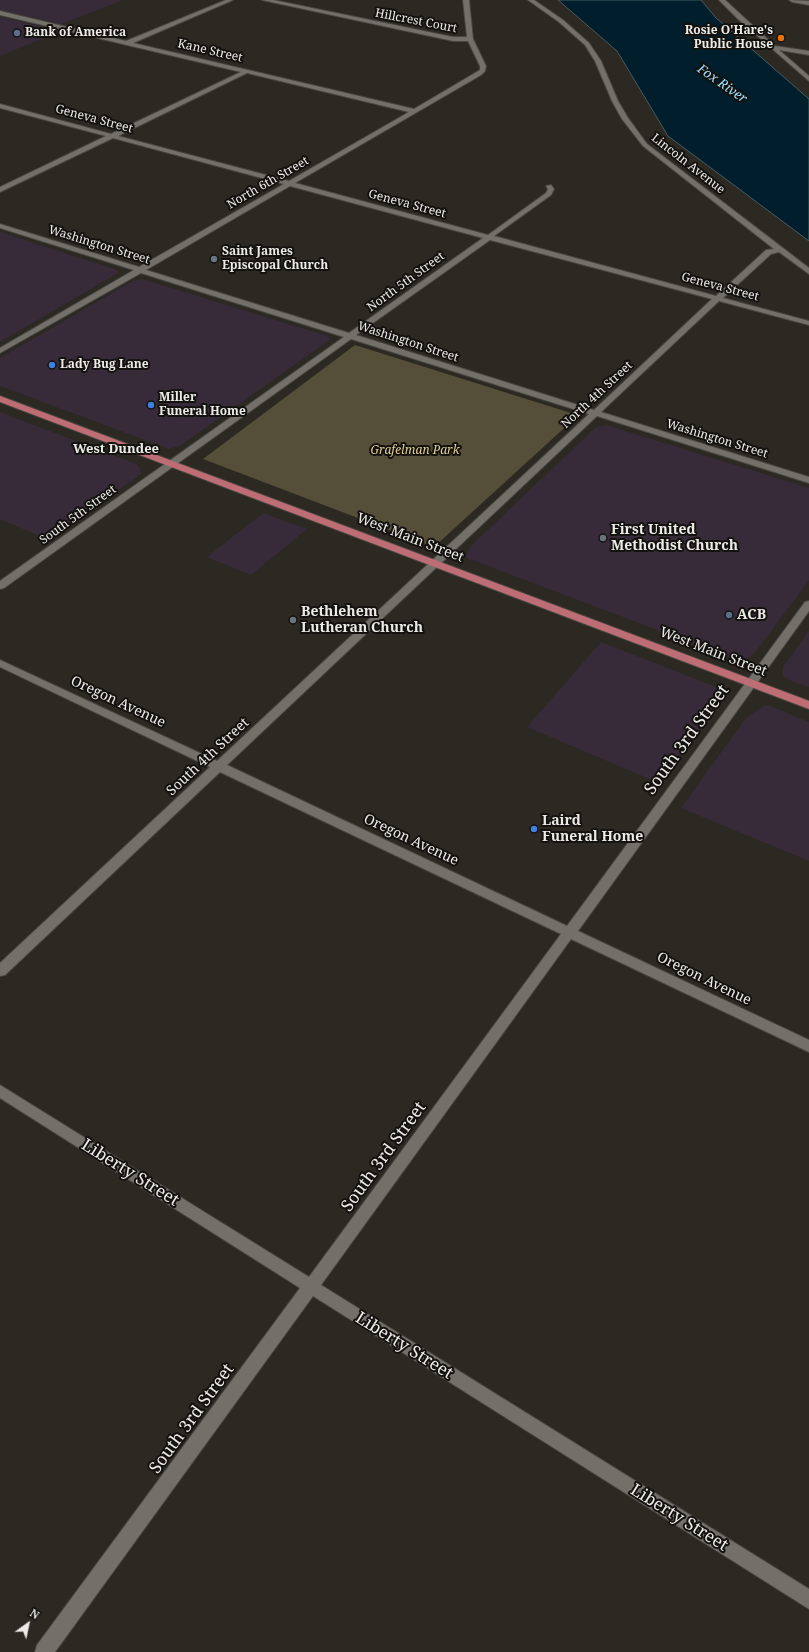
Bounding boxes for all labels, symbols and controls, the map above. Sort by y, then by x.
street label: Hillcrest Court [374,6,458,36]
place label: Rosie O'Hare's Public House [685,24,773,52]
place label: Bank of America [25,26,126,40]
marker: Bank of America [12,28,22,38]
marker: Rosie O'Hare's Public House [776,33,786,43]
street label: Kane Street [176,37,244,65]
water label: Fox River [694,61,750,107]
street label: Geneva Street [54,102,134,136]
street label: Lincoln Avenue [648,131,728,197]
street label: North 6th Street [225,154,311,212]
street label: Geneva Street [367,187,447,221]
street label: Washington Street [47,223,151,267]
place label: Saint James Episcopal Church [222,245,328,273]
street label: North 5th Street [365,249,447,315]
marker: Saint James Episcopal Church [209,254,219,264]
street label: Geneva Street [680,270,760,304]
street label: Washington Street [356,319,460,365]
place label: Lady Bug Lane [60,358,149,372]
street label: North 4th Street [559,358,635,432]
marker: Lady Bug Lane [47,360,57,370]
place label: Miller Funeral Home [159,391,246,419]
marker: Miller Funeral Home [146,400,156,410]
street label: Washington Street [665,417,769,461]
district label: West Dundee [73,441,159,457]
park label: Grafelman Park [370,444,460,458]
street label: South 5th Street [37,482,119,548]
street label: West Main Street [354,510,466,566]
place label: First United Methodist Church [611,522,738,554]
marker: First United Methodist Church [598,533,608,543]
place label: Bethlehem Lutheran Church [301,604,423,636]
place label: ACB [737,607,766,623]
marker: ACB [724,610,734,620]
marker: Bethlehem Lutheran Church [288,615,298,625]
street label: West Main Street [657,624,769,680]
street label: Oregon Avenue [68,673,168,731]
street label: South 3rd Street [640,681,734,799]
street label: South 4th Street [163,715,253,799]
street label: Oregon Avenue [361,811,461,869]
place label: Laird Funeral Home [542,813,643,846]
marker: Laird Funeral Home [529,824,539,834]
street label: Oregon Avenue [654,949,754,1009]
street label: South 3rd Street [337,1098,431,1216]
street label: Liberty Street [78,1135,182,1211]
street label: Liberty Street [352,1308,456,1384]
street label: South 3rd Street [145,1360,239,1478]
street label: Liberty Street [627,1480,731,1556]
north arrow [8,1604,48,1644]
text: N [27,1605,43,1622]

